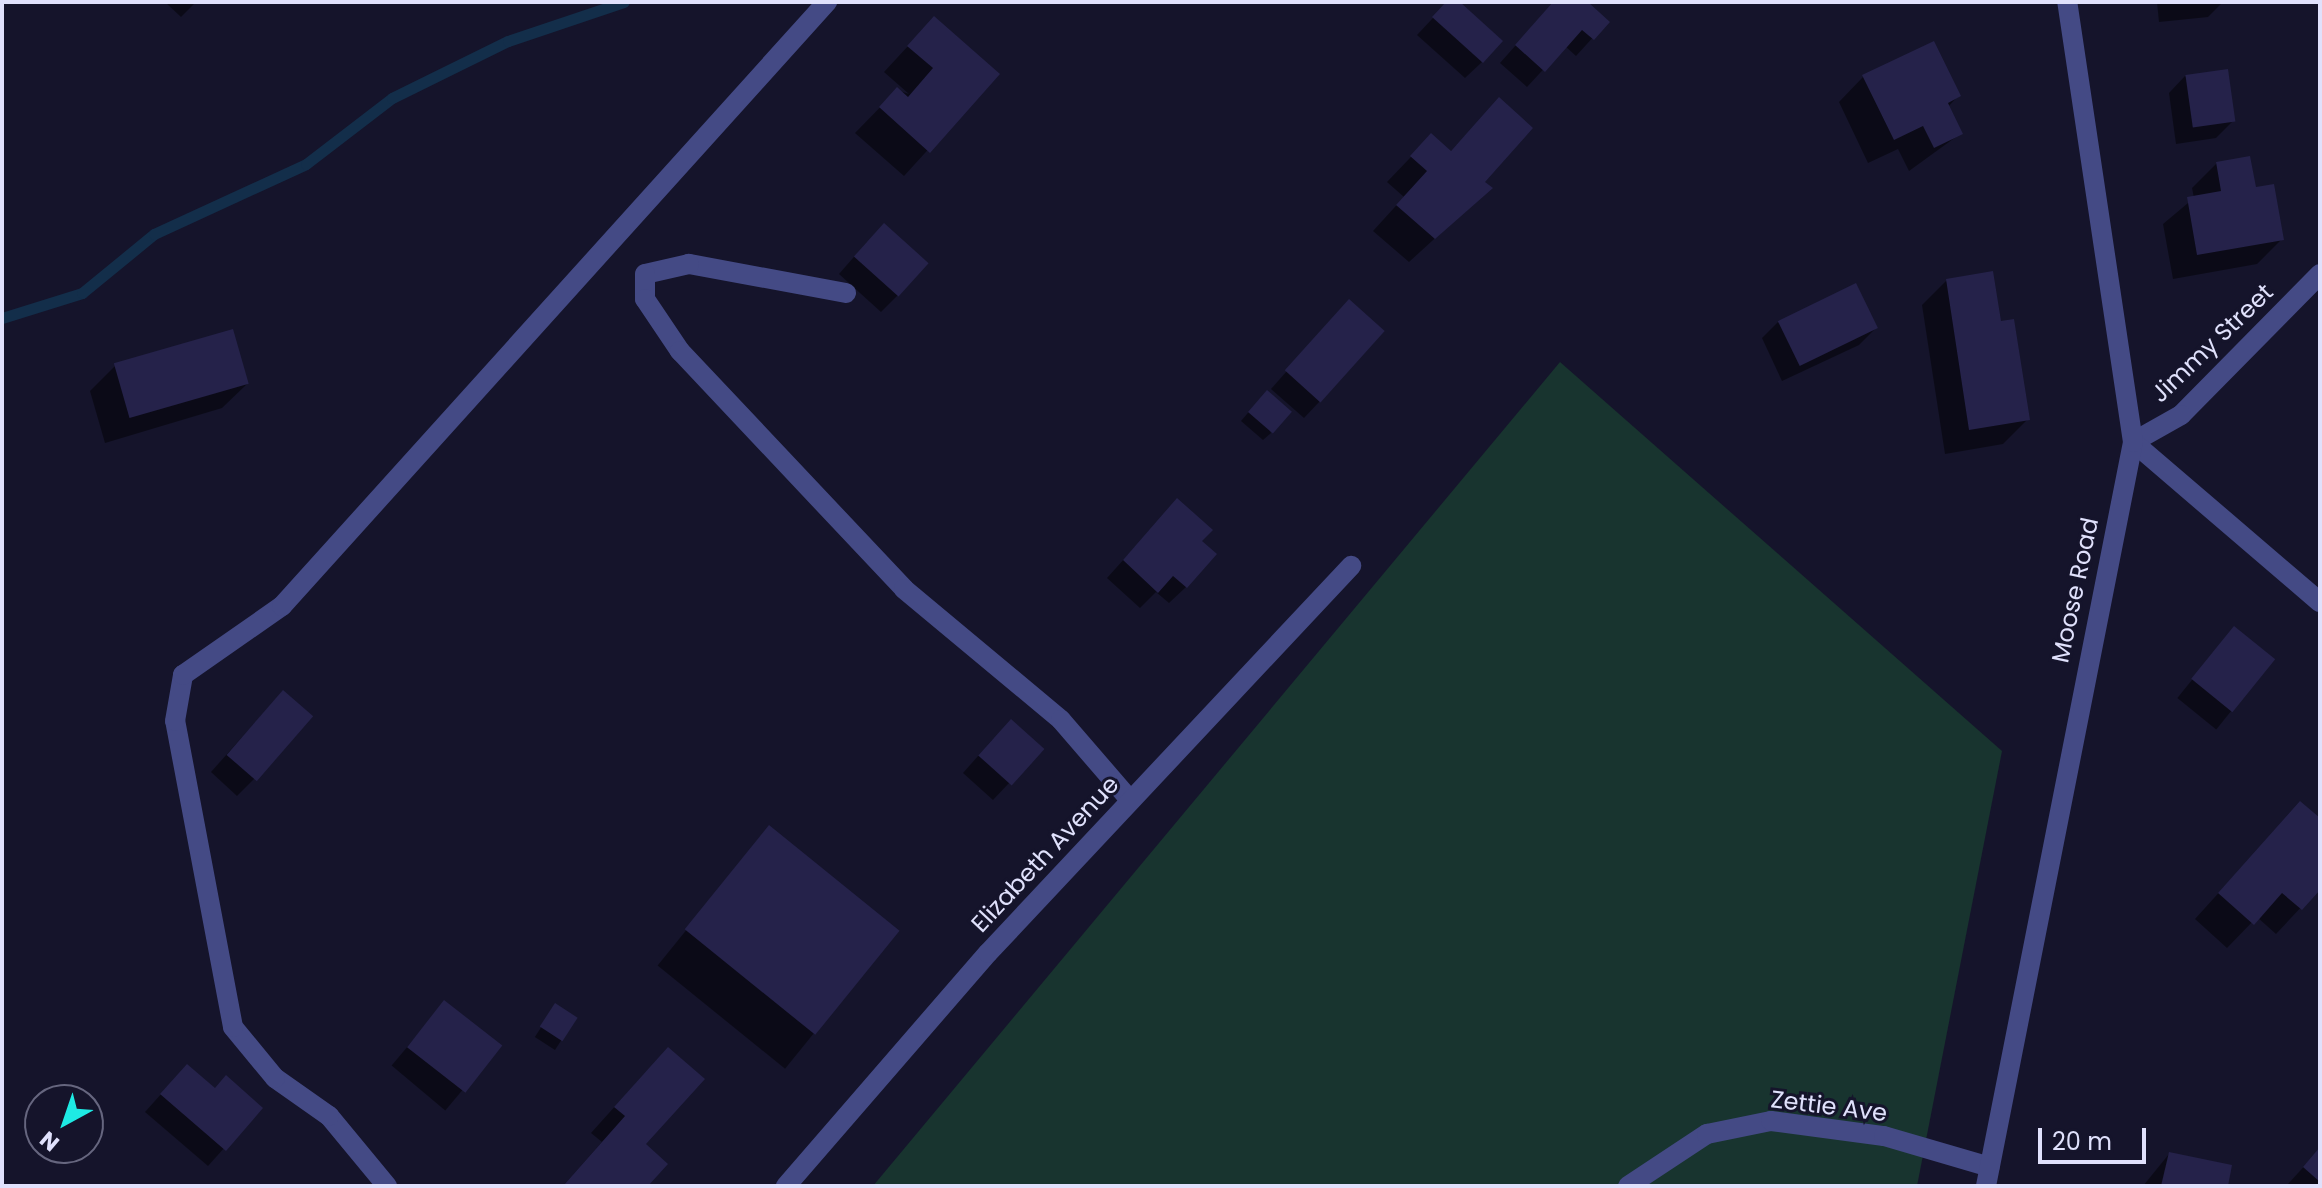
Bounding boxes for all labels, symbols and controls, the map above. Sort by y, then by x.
street label: Jimmy Street [2145,278,2279,408]
street label: Moose Road [2046,515,2104,665]
street label: Elizabeth Avenue [965,770,1125,938]
north arrow [24,1084,104,1164]
street label: Zettie Ave [1769,1085,1889,1127]
scale bar [2042,1112,2150,1162]
text: N [33,1124,66,1158]
text: 20 m [2052,1125,2112,1158]

